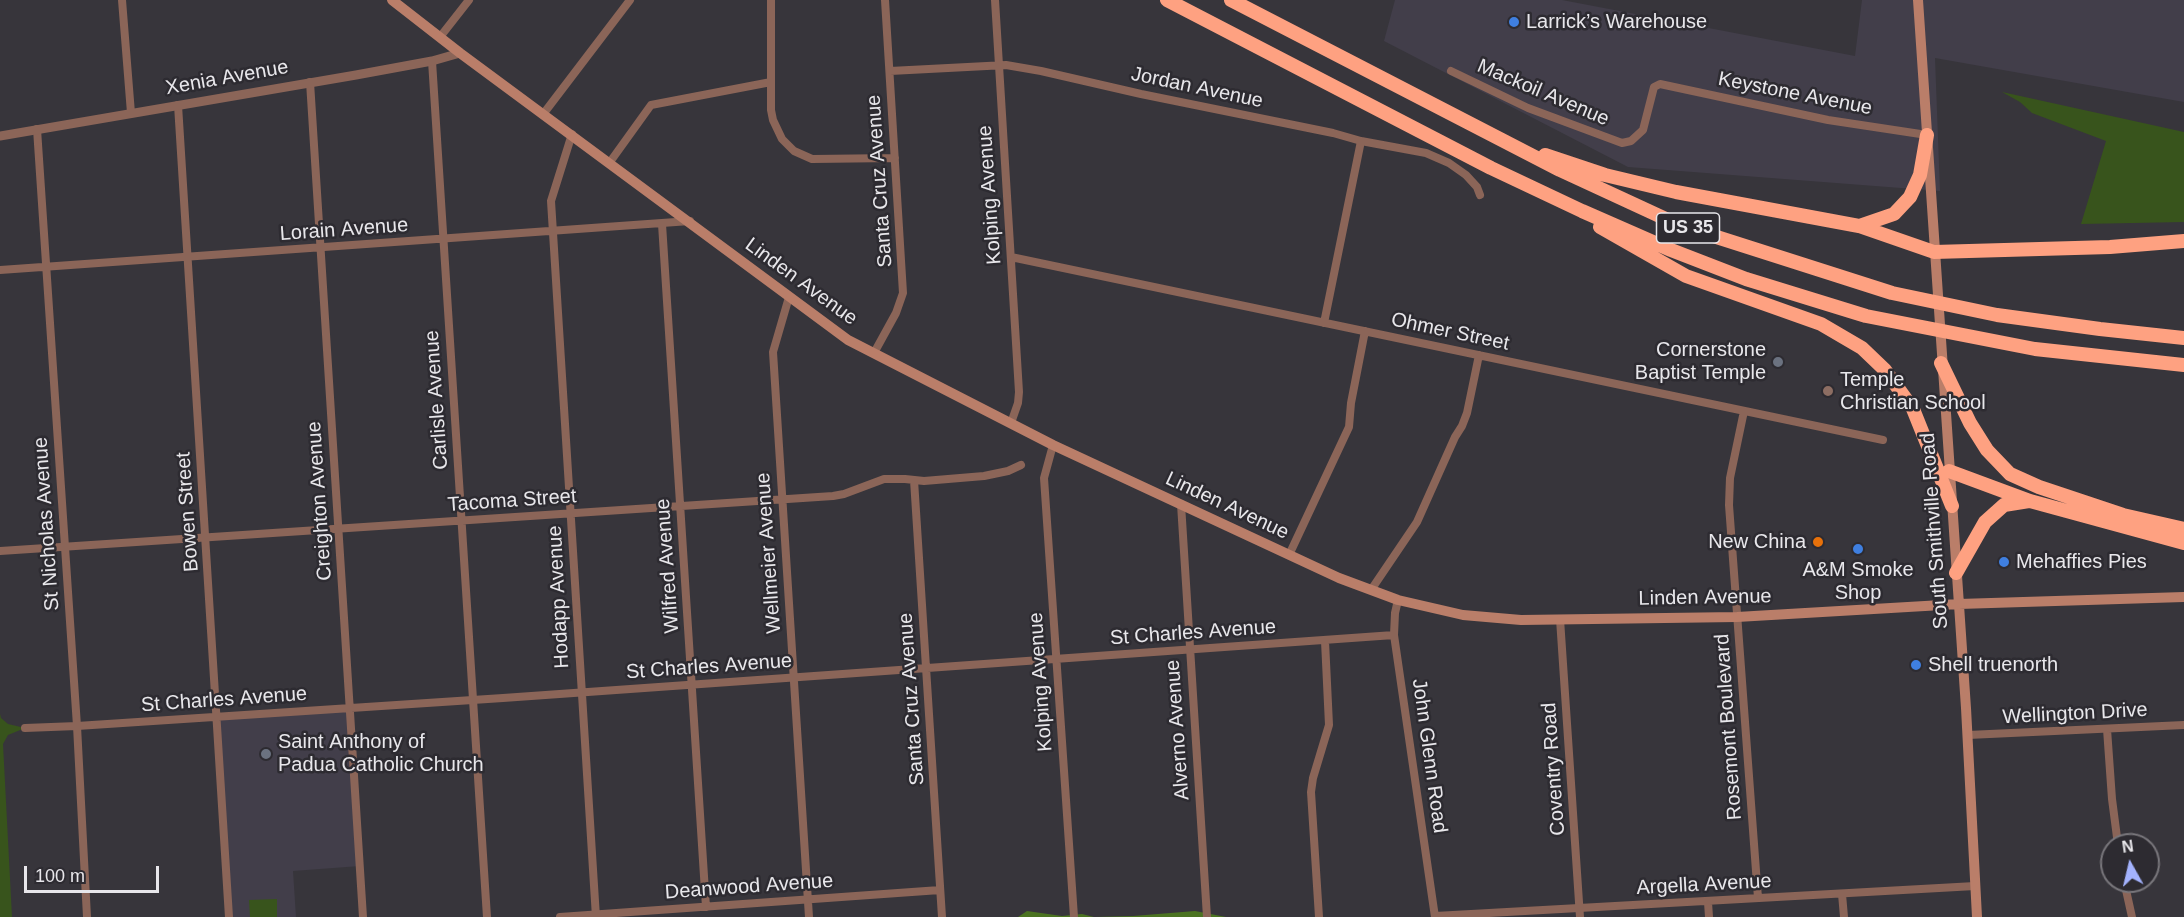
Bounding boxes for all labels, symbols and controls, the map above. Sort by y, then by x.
place label: Larrick’s Warehouse [1526,10,1707,34]
marker: Larrick’s Warehouse [1507,15,1521,29]
street label: Mackoil Avenue [1473,54,1613,132]
street label: Xenia Avenue [164,55,290,101]
street label: Jordan Avenue [1129,62,1265,114]
street label: Keystone Avenue [1716,67,1874,121]
street label: Santa Cruz Avenue [862,94,898,268]
street label: Kolping Avenue [973,124,1007,266]
road number: US 35 [1656,213,1720,243]
street label: Lorain Avenue [279,214,409,246]
street label: Linden Avenue [740,233,862,331]
street label: Ohmer Street [1389,308,1511,356]
street label: Carlisle Avenue [420,329,454,471]
place label: Cornerstone Baptist Temple [1635,338,1766,385]
marker: Cornerstone Baptist Temple [1771,355,1785,369]
place label: Temple Christian School [1840,368,1986,415]
marker: Temple Christian School [1821,384,1835,398]
street label: Creighton Avenue [302,420,338,582]
street label: South Smithville Road [1916,432,1954,630]
street label: St Nicholas Avenue [29,436,65,612]
street label: Bowen Street [172,451,204,573]
street label: Linden Avenue [1162,467,1292,545]
street label: Wellmeier Avenue [751,472,787,634]
street label: Tacoma Street [447,485,577,517]
street label: Wilfred Avenue [651,498,685,634]
street label: Hodapp Avenue [543,525,575,669]
place label: New China [1708,530,1806,554]
marker: New China [1811,535,1825,549]
marker: A&M Smoke Shop [1851,542,1865,556]
place label: Mehaffies Pies [2016,550,2147,574]
marker: Mehaffies Pies [1997,555,2011,569]
place label: A&M Smoke Shop [1802,558,1914,605]
street label: Linden Avenue [1638,585,1772,611]
street label: Kolping Avenue [1024,611,1058,753]
street label: Santa Cruz Avenue [894,612,930,786]
street label: St Charles Avenue [1109,615,1277,651]
street label: Rosemont Boulevard [1711,633,1747,821]
street label: St Charles Avenue [625,649,793,685]
place label: Shell truenorth [1928,653,2058,677]
marker: Shell truenorth [1909,658,1923,672]
street label: Alverno Avenue [1161,659,1195,801]
street label: John Glenn Road [1406,677,1452,835]
street label: St Charles Avenue [140,682,308,718]
street label: Wellington Drive [2002,698,2148,730]
street label: Coventry Road [1537,702,1571,836]
place label: Saint Anthony of Padua Catholic Church [278,730,484,777]
marker: Saint Anthony of Padua Catholic Church [259,747,273,761]
north arrow [2100,833,2160,893]
text: N [2121,837,2135,856]
scale bar [27,854,162,892]
text: 100 m [35,866,85,886]
street label: Deanwood Avenue [664,869,834,905]
street label: Argella Avenue [1636,869,1772,901]

